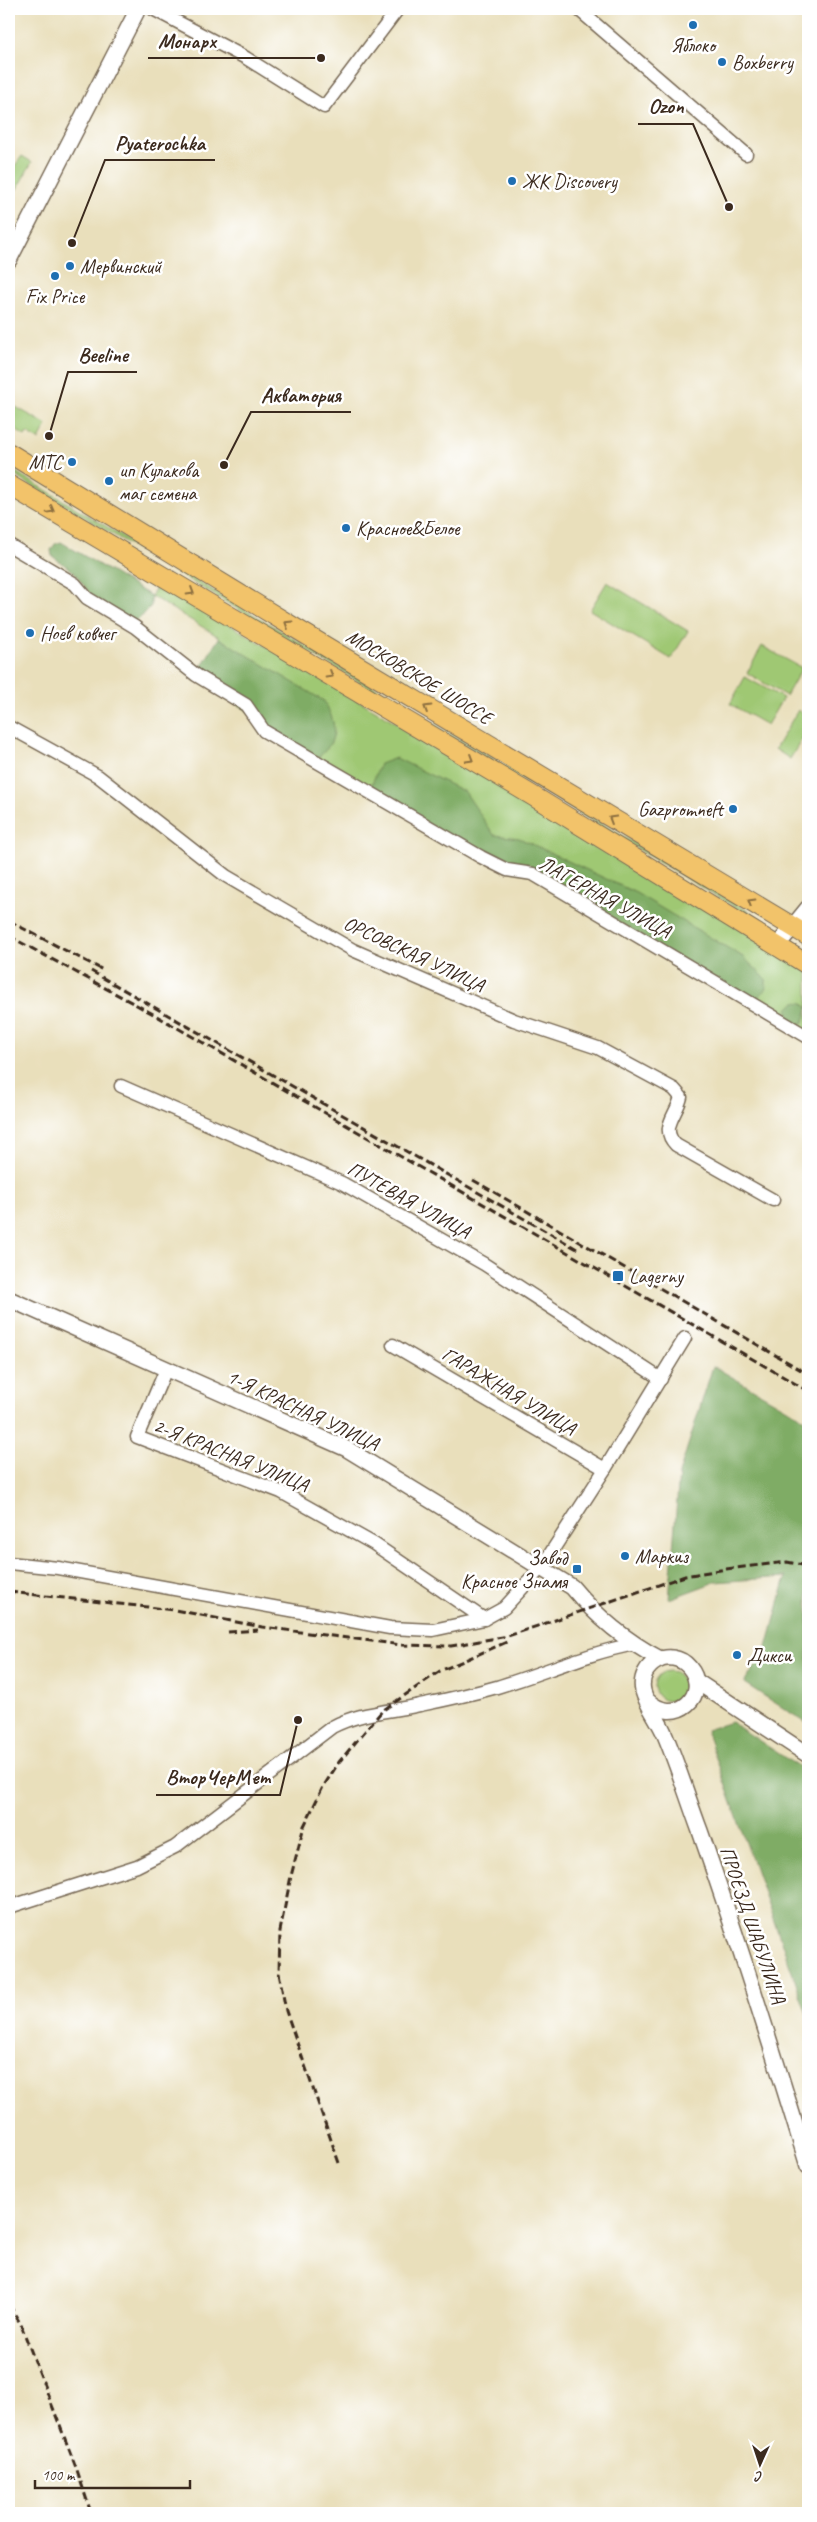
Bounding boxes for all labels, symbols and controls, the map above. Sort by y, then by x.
marker: Яблоко [687,19,699,31]
callout: Монарх [148,22,226,58]
text: Монарх [158,28,218,54]
place label: Яблоко [671,33,717,58]
place label: Boxberry [732,50,794,75]
marker: Boxberry [716,56,728,68]
callout: Ozon [638,88,693,124]
text: Ozon [648,93,684,119]
callout: Pyaterochka [105,124,215,160]
text: Pyaterochka [115,130,207,156]
place label: ЖК Discovery [522,169,618,194]
marker: ЖК Discovery [506,175,518,187]
place label: Мервинский [80,254,163,279]
marker: Мервинский [64,260,76,272]
marker: Fix Price [49,270,61,282]
place label: Fix Price [26,284,86,309]
callout: Beeline [68,336,137,372]
text: Beeline [78,342,130,368]
callout: Акватория [251,376,351,412]
text: Акватория [261,382,342,408]
place label: МТС [29,450,64,475]
marker: МТС [66,456,78,468]
place label: ип Кулакова маг семена [119,458,200,506]
marker: ип Кулакова маг семена [103,475,115,487]
one-way arrow [45,504,54,514]
place label: Красное&Белое [356,516,461,541]
marker: Красное&Белое [340,522,352,534]
one-way arrow [185,586,194,596]
place label: Ноев ковчег [40,621,118,646]
one-way arrow [285,621,294,631]
street label: МОСКОВСКОЕ ШОССЕ [342,624,499,732]
marker: Ноев ковчег [24,627,36,639]
one-way arrow [325,669,334,679]
one-way arrow [424,705,433,715]
one-way arrow [465,752,474,762]
place label: Gazpromneft [638,797,725,822]
marker: Gazpromneft [727,803,739,815]
one-way arrow [608,815,617,825]
street label: ЛАГЕРНАЯ УЛИЦА [535,850,676,944]
one-way arrow [748,898,757,908]
street label: ОРСОВСКАЯ УЛИЦА [340,910,489,998]
street label: ПУТЕВАЯ УЛИЦА [343,1156,476,1245]
place label: Lagerny [629,1264,685,1289]
marker: Lagerny [611,1269,625,1283]
street label: ГАРАЖНАЯ УЛИЦА [438,1341,581,1441]
street label: 1-Я КРАСНАЯ УЛИЦА [223,1364,384,1457]
street label: 2-Я КРАСНАЯ УЛИЦА [150,1413,313,1498]
place label: Маркиз [635,1544,689,1569]
place label: Завод Красное Знамя [461,1546,569,1594]
marker: Маркиз [619,1550,631,1562]
marker: Завод Красное Знамя [571,1563,583,1575]
place label: Дикси [747,1643,793,1668]
marker: Дикси [731,1649,743,1661]
callout: ВторЧерМет [156,1759,280,1795]
text: ВторЧерМет [166,1764,272,1790]
street label: ПРОЕЗД ШАБУЛИНА [714,1843,792,2008]
north arrow [734,2440,784,2490]
scale bar [35,2457,190,2489]
text: 100 m [42,2466,76,2485]
text: С [753,2468,763,2485]

